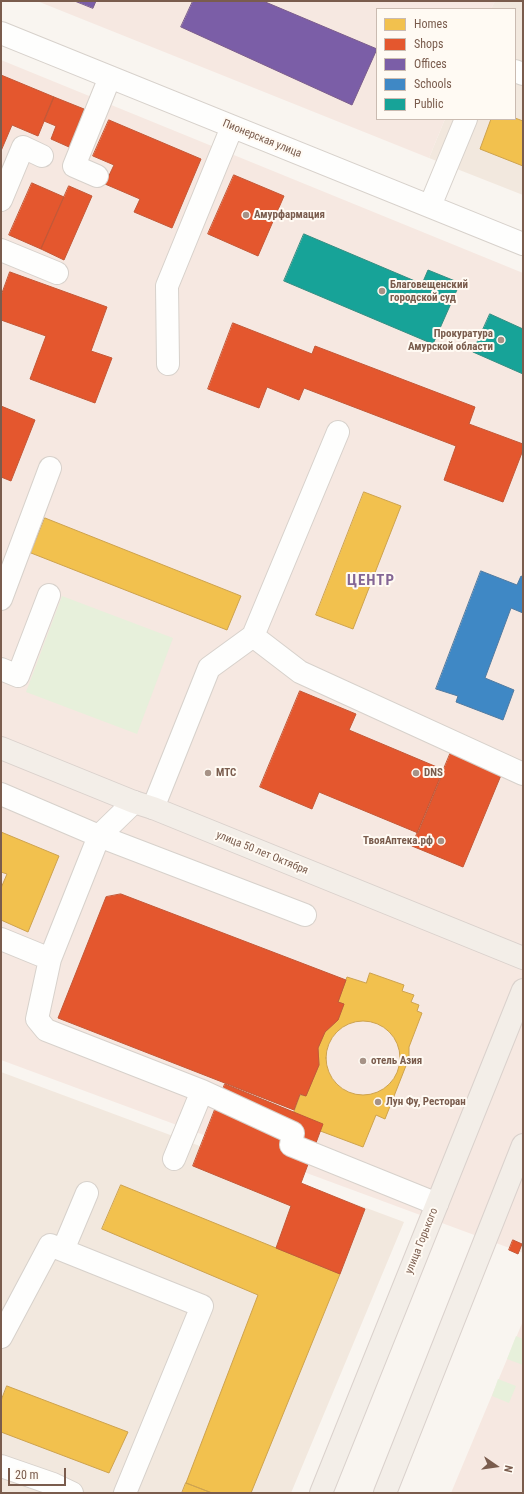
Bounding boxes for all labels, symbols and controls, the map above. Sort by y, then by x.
legend [376,8,516,120]
text: Homes [414,17,448,31]
text: Shops [414,37,443,51]
text: Offices [414,57,447,71]
text: Schools [414,77,452,91]
text: Public [414,97,443,111]
street label: Пионерская улица [220,117,304,161]
place label: Амурфармация [254,208,325,222]
marker: Амурфармация [241,210,251,220]
place label: Благовещенский городской суд [390,278,468,304]
marker: Благовещенский городской суд [377,286,387,296]
place label: Прокуратура Амурской области [408,327,493,353]
marker: Прокуратура Амурской области [496,335,506,345]
district label: ЦЕНТР [347,572,395,590]
place label: МТС [216,766,236,780]
place label: DNS [424,766,443,780]
marker: МТС [203,768,213,778]
marker: DNS [411,768,421,778]
street label: улица 50 лет Октября [214,828,310,878]
place label: ТвояАптека.рф [363,834,433,848]
marker: ТвояАптека.рф [436,836,446,846]
place label: отель Азия [371,1054,422,1068]
marker: отель Азия [358,1056,368,1066]
place label: Лун Фу, Ресторан [386,1095,466,1109]
marker: Лун Фу, Ресторан [373,1097,383,1107]
street label: улица Горького [403,1206,441,1276]
north arrow [476,1446,516,1486]
scale bar [10,1460,68,1486]
text: N [501,1464,515,1474]
text: 20 m [15,1468,39,1482]

